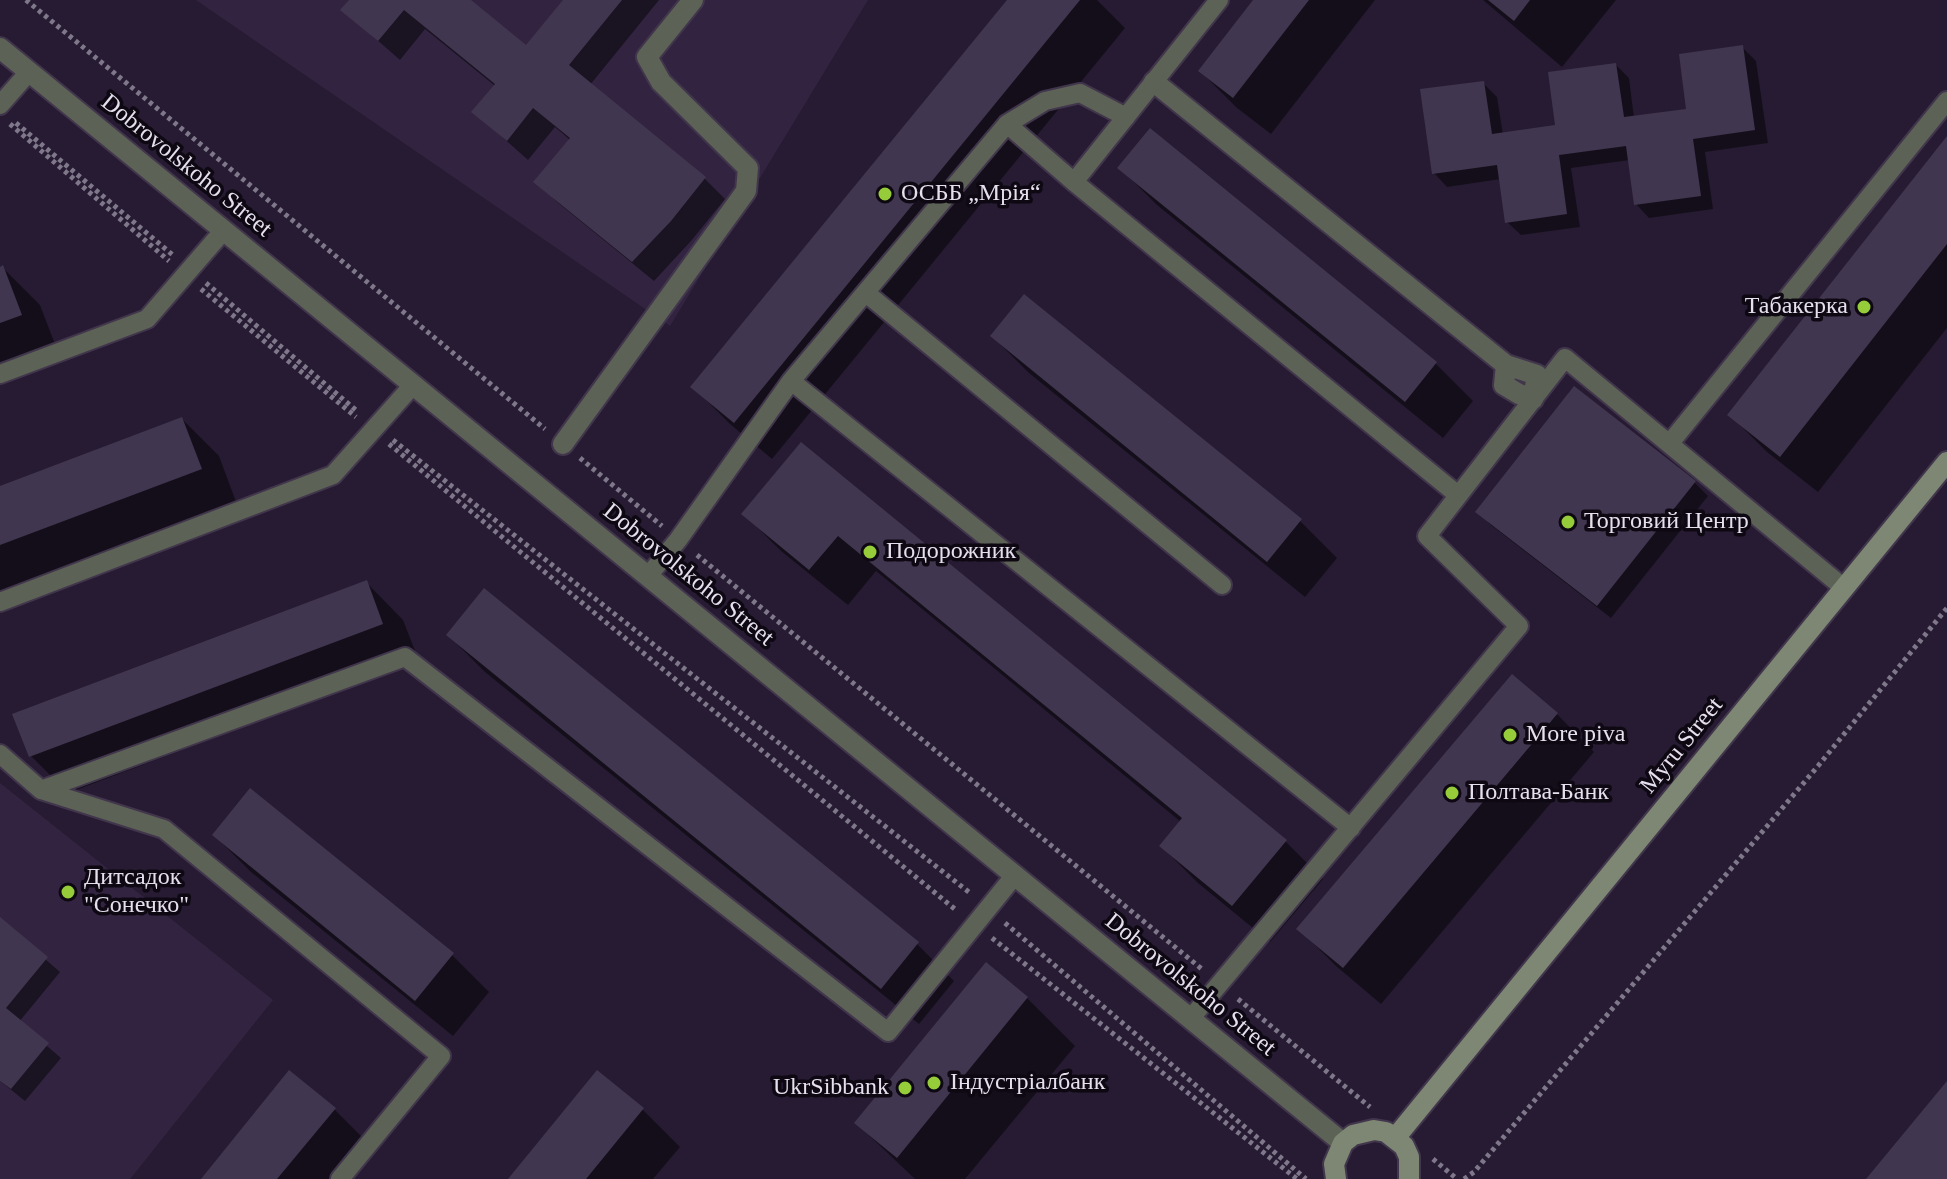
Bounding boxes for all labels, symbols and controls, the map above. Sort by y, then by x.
street label: Dobrovolskoho Street [95,88,277,244]
place label: ОСББ „Мрія“ [901,180,1041,208]
marker: ОСББ „Мрія“ [876,185,894,203]
place label: Табакерка [1745,293,1848,321]
marker: Табакерка [1855,298,1873,316]
street label: Dobrovolskoho Street [597,497,779,653]
place label: Торговий Центр [1584,508,1749,536]
marker: Торговий Центр [1559,513,1577,531]
place label: Подорожник [886,538,1016,566]
marker: Подорожник [861,543,879,561]
street label: Myru Street [1635,692,1729,800]
place label: More piva [1526,721,1625,749]
marker: More piva [1501,726,1519,744]
place label: Полтава-Банк [1468,779,1609,807]
marker: Полтава-Банк [1443,784,1461,802]
place label: Дитсадок "Сонечко" [84,864,189,920]
marker: Дитсадок "Сонечко" [59,883,77,901]
street label: Dobrovolskoho Street [1099,907,1281,1063]
place label: Індустріалбанк [950,1069,1105,1097]
place label: UkrSibbank [773,1074,889,1102]
marker: Індустріалбанк [925,1074,943,1092]
marker: UkrSibbank [896,1079,914,1097]

